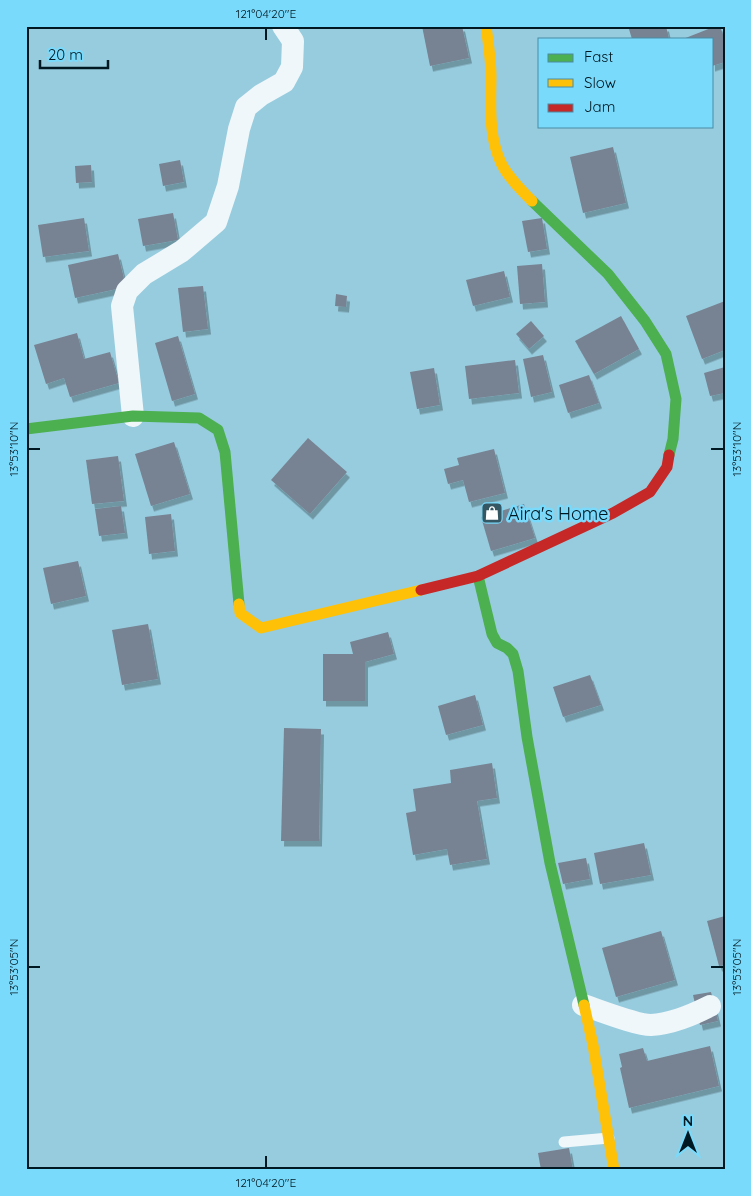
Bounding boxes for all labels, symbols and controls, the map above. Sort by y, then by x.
text: 121°04'20"E [236,6,296,21]
scale bar [40,38,108,70]
legend [538,38,714,128]
text: 20 m [48,45,83,64]
text: Fast [584,47,613,66]
text: Slow [584,73,616,92]
text: Jam [584,97,615,116]
text: 13°53'10"N [6,422,21,476]
text: 13°53'10"N [729,422,744,476]
shop icon: Aira's Home [480,501,504,525]
place label: Aira's Home [508,502,608,525]
text: 13°53'05"N [6,939,21,995]
text: 13°53'05"N [729,939,744,995]
north arrow [664,1108,714,1158]
text: N [683,1112,693,1130]
text: 121°04'20"E [236,1175,296,1190]

